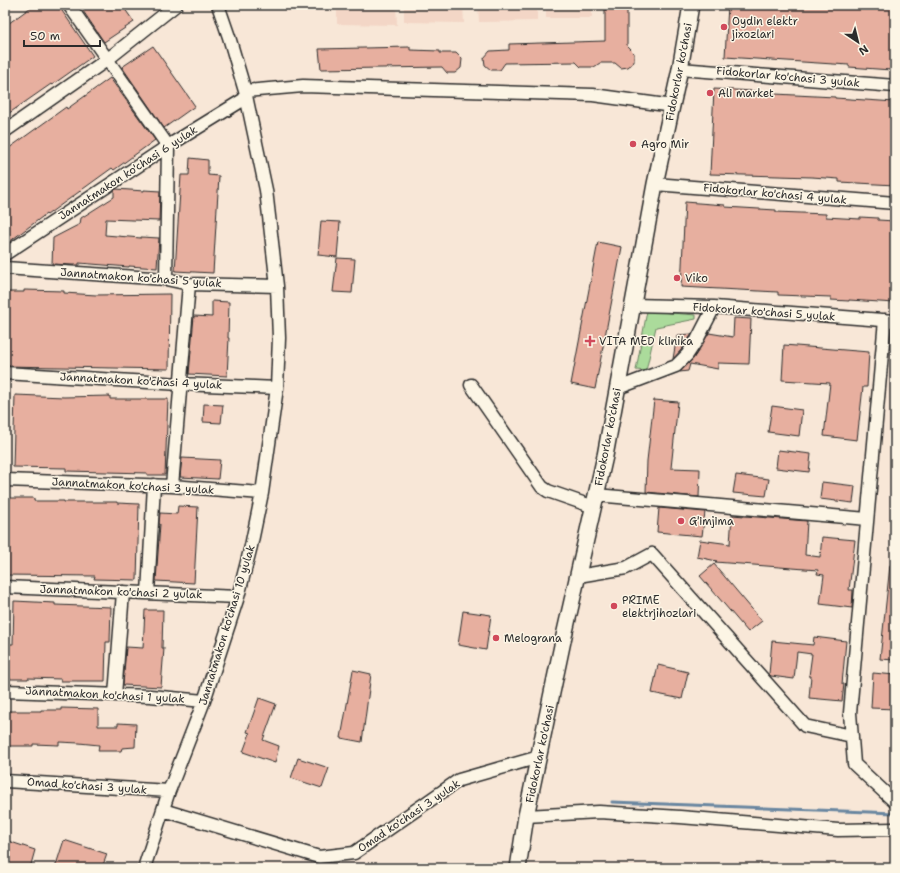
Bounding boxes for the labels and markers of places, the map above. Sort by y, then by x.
place label: Oydin elektr jixozlari [731,14,798,42]
marker: Oydin elektr jixozlari [719,22,729,32]
place label: Ali market [718,86,774,101]
marker: Ali market [705,88,715,98]
place label: Agro Mir [641,137,689,152]
marker: Agro Mir [628,139,638,149]
place label: Viko [685,271,708,286]
marker: Viko [672,273,682,283]
place label: VITA MED klinika [599,334,693,349]
marker: VITA MED klinika [584,335,596,347]
place label: G'imjima [689,514,734,529]
marker: G'imjima [676,516,686,526]
place label: PRIME elektrjihozlari [622,593,696,621]
marker: PRIME elektrjihozlari [609,601,619,611]
place label: Melograna [504,631,562,646]
marker: Melograna [491,633,501,643]

